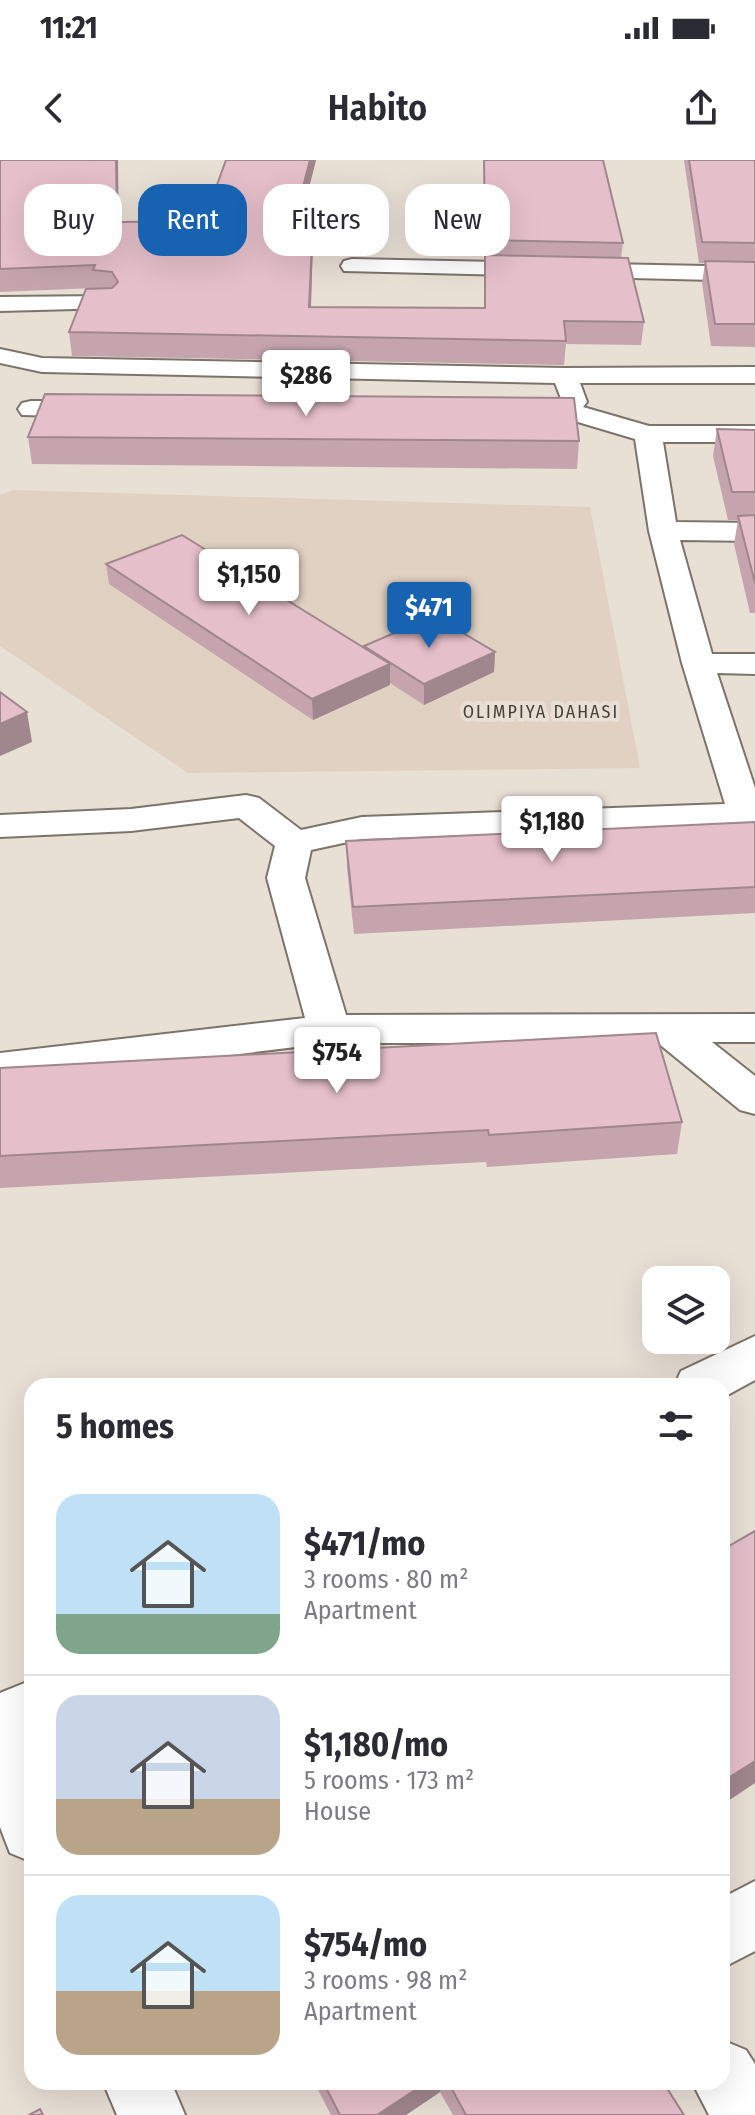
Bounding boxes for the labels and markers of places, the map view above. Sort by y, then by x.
pin: $286 [259,350,353,418]
pin: $1,150 [184,549,314,617]
pin: $471 [382,582,476,650]
pin: $1,180 [487,796,617,864]
pin: $754 [290,1027,384,1095]

